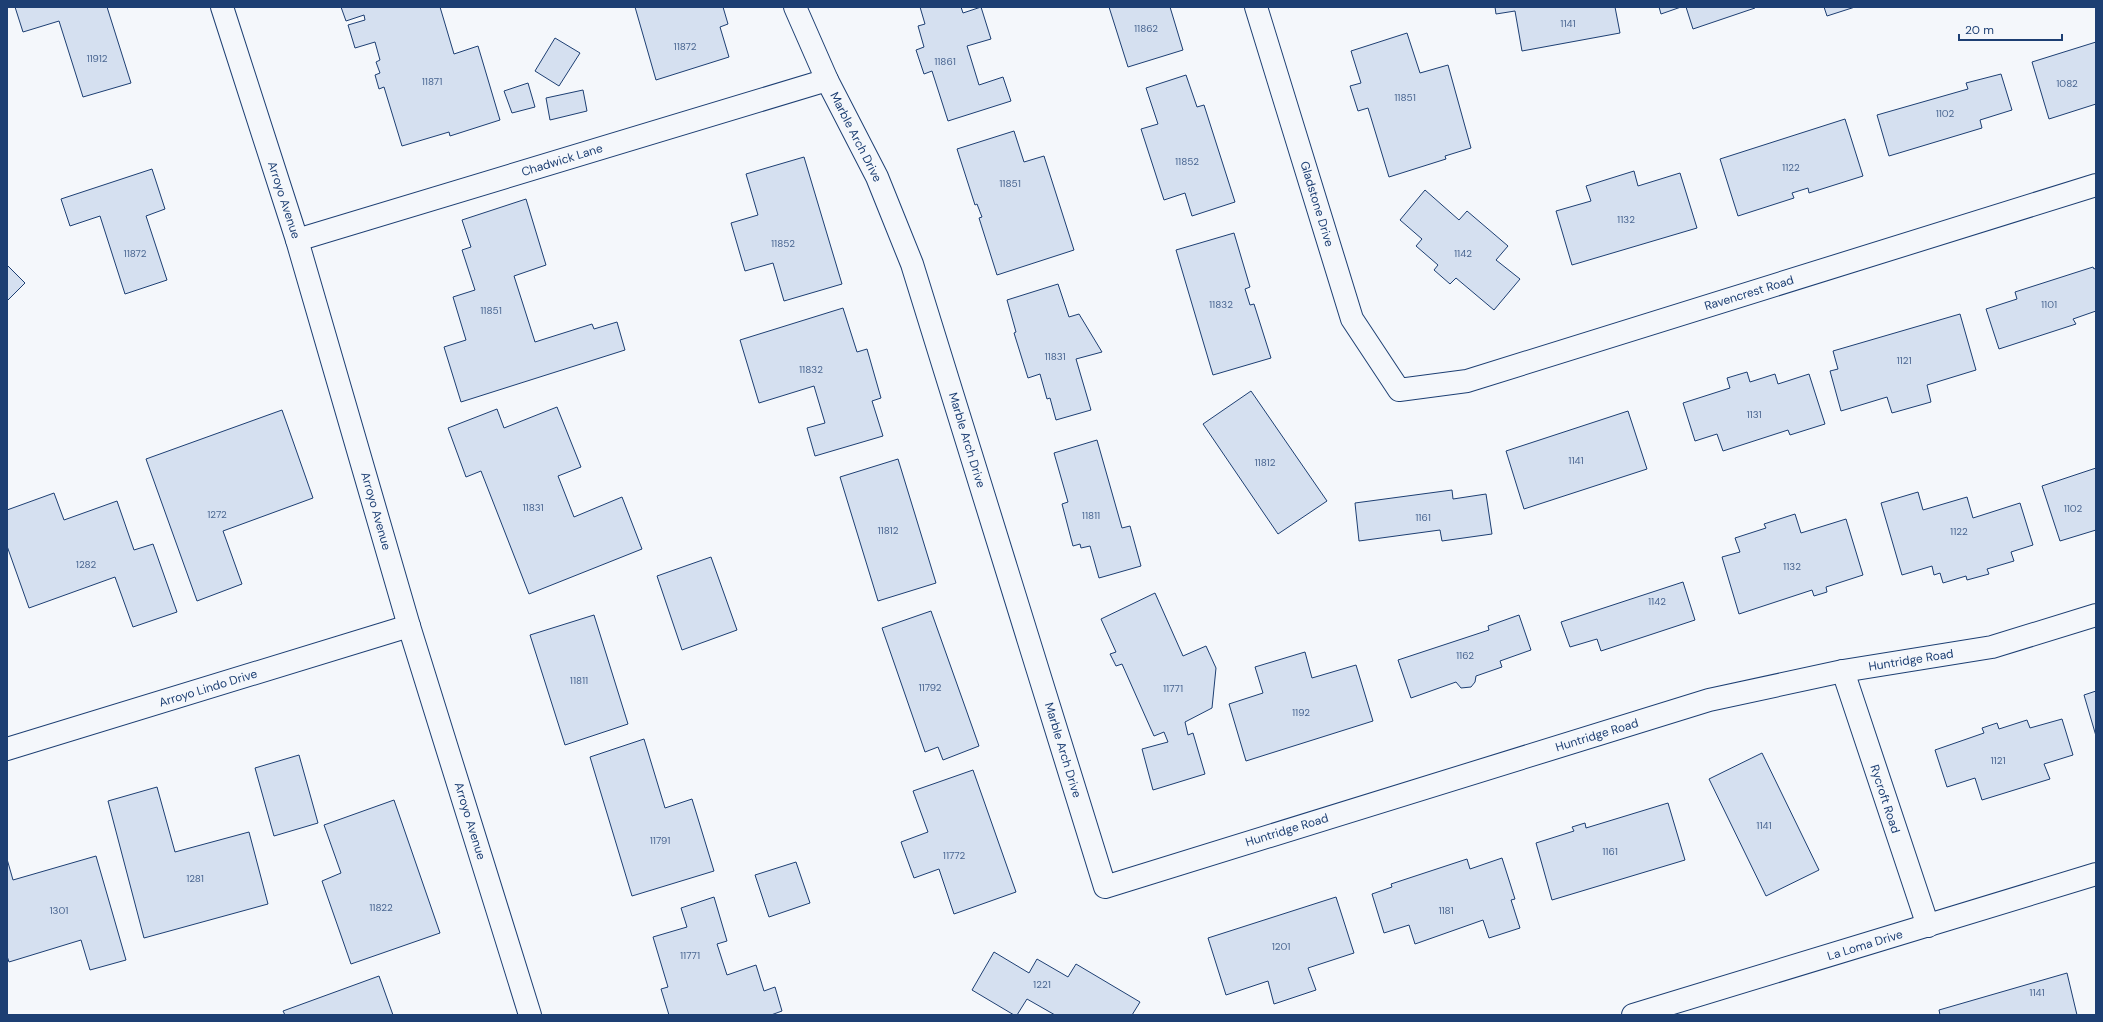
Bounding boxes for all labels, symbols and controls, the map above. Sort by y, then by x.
scale bar [1959,16,2062,42]
house number: 1141 [1560,17,1576,30]
house number: 11862 [1134,22,1158,35]
text: 20 m [1965,22,1994,38]
house number: 11872 [674,40,697,53]
house number: 11912 [86,52,108,65]
house number: 11861 [934,55,956,68]
house number: 11871 [422,75,442,88]
house number: 1082 [2056,77,2078,90]
street label: Marble Arch Drive [826,89,886,185]
house number: 11851 [1394,91,1416,104]
house number: 1102 [1936,107,1955,120]
street label: Chadwick Lane [519,140,605,180]
house number: 11852 [1175,155,1199,168]
street label: Arroyo Avenue [264,159,304,241]
street label: Gladstone Drive [1296,159,1338,249]
house number: 1122 [1782,161,1800,174]
house number: 11851 [999,177,1021,190]
house number: 1132 [1617,213,1635,226]
house number: 11852 [771,237,795,250]
house number: 11872 [124,247,147,260]
house number: 1142 [1454,247,1472,260]
street label: Ravencrest Road [1702,272,1796,314]
house number: 11832 [1209,298,1233,311]
house number: 1101 [2041,298,2057,311]
house number: 11851 [480,304,502,317]
house number: 11831 [1044,350,1066,363]
house number: 1121 [1896,354,1912,367]
house number: 11832 [799,363,823,376]
street label: Marble Arch Drive [945,390,989,490]
house number: 1131 [1746,408,1762,421]
house number: 1141 [1568,454,1584,467]
house number: 11812 [1255,456,1276,469]
street label: Arroyo Avenue [357,470,395,552]
house number: 11831 [522,501,544,514]
house number: 1102 [2064,502,2083,515]
house number: 1272 [207,508,227,521]
house number: 11811 [1082,509,1100,522]
house number: 1161 [1415,511,1431,524]
house number: 11812 [878,524,899,537]
house number: 1122 [1950,525,1968,538]
house number: 1282 [76,558,96,571]
house number: 1132 [1783,560,1801,573]
house number: 1142 [1648,595,1666,608]
street label: Huntridge Road [1867,645,1955,675]
house number: 1162 [1456,649,1474,662]
street label: Arroyo Lindo Drive [157,665,259,711]
house number: 11811 [570,674,588,687]
house number: 11792 [918,681,942,694]
house number: 11771 [1163,682,1183,695]
street label: Marble Arch Drive [1041,700,1085,800]
house number: 1192 [1292,706,1310,719]
street label: Huntridge Road [1554,715,1640,755]
house number: 1121 [1990,754,2006,767]
street label: Rycroft Road [1866,763,1904,835]
street label: Arroyo Avenue [451,780,489,862]
street label: Huntridge Road [1244,810,1330,850]
house number: 1141 [1756,819,1772,832]
house number: 11791 [650,834,670,847]
house number: 1161 [1602,845,1618,858]
house number: 11772 [943,849,965,862]
house number: 1281 [186,872,204,885]
house number: 11822 [369,901,393,914]
house number: 1301 [50,904,69,917]
house number: 1181 [1438,904,1454,917]
street label: La Loma Drive [1825,926,1905,964]
house number: 1201 [1272,940,1290,953]
house number: 11771 [680,949,700,962]
house number: 1221 [1033,978,1051,991]
house number: 1141 [2029,986,2045,999]

